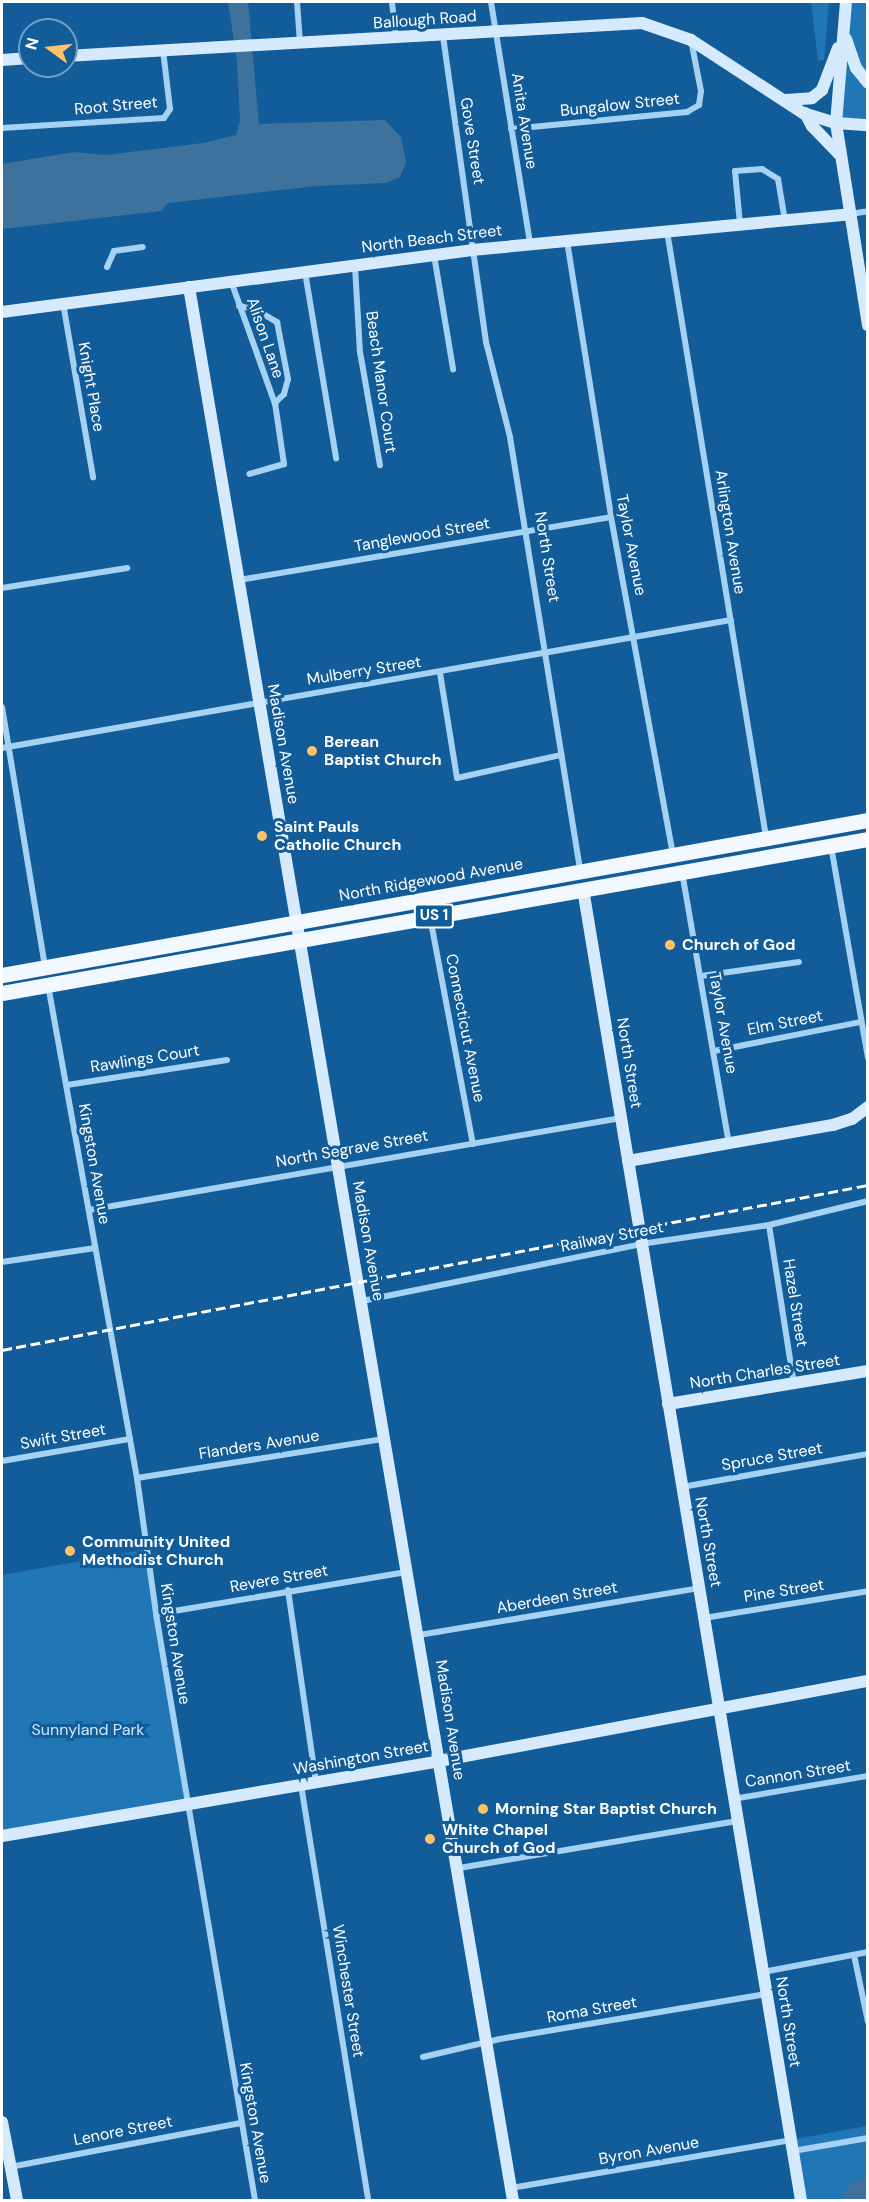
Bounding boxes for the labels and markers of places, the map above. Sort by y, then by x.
place label: Berean Baptist Church [324,732,442,770]
marker: Berean Baptist Church [305,744,319,758]
place label: Saint Pauls Catholic Church [274,817,401,855]
marker: Saint Pauls Catholic Church [255,829,269,843]
place label: Church of God [682,935,795,955]
marker: Church of God [663,938,677,952]
place label: Community United Methodist Church [82,1532,230,1570]
marker: Community United Methodist Church [63,1544,77,1558]
place label: Morning Star Baptist Church [495,1799,717,1819]
marker: Morning Star Baptist Church [476,1802,490,1816]
place label: White Chapel Church of God [442,1820,555,1858]
marker: White Chapel Church of God [423,1832,437,1846]

